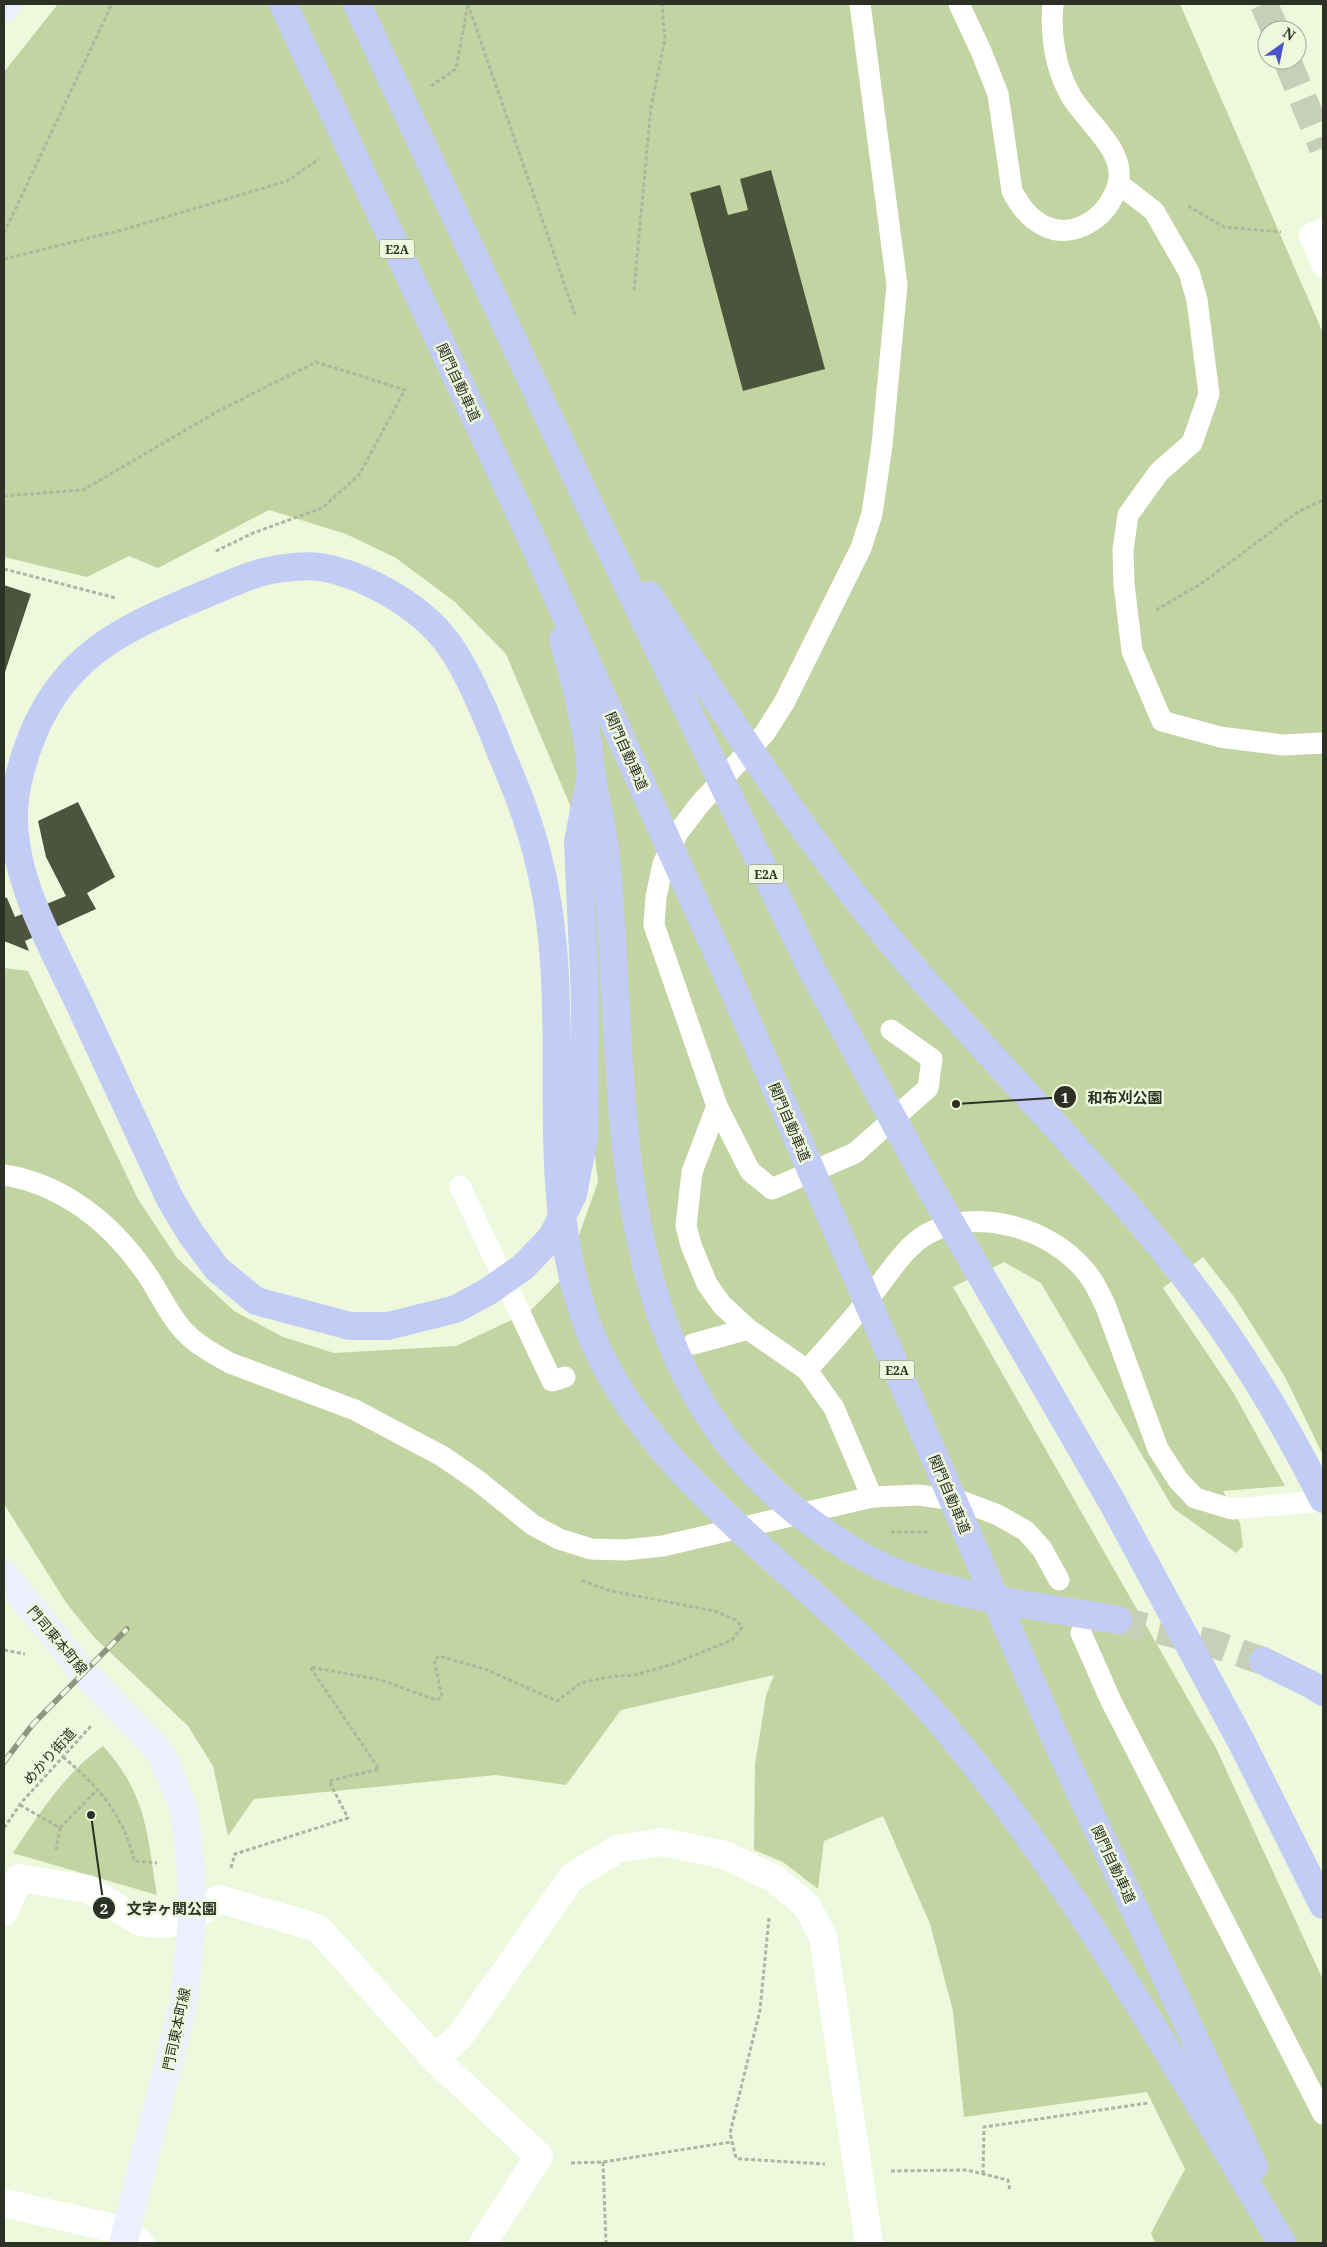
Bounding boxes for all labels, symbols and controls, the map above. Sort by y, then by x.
north arrow [1257,20,1307,70]
text: N [1280,23,1299,45]
road number: E2A [380,240,414,258]
street label: 関門自動車道 [433,340,485,424]
street label: 関門自動車道 [601,709,653,793]
road number: E2A [748,864,784,884]
street label: 関門自動車道 [765,1080,815,1164]
callout: 和布刈公園 [1053,1082,1173,1112]
text: 1 [1061,1087,1069,1107]
text: 和布刈公園 [1087,1087,1163,1107]
road number: E2A [880,1360,914,1380]
street label: 関門自動車道 [925,1452,975,1536]
street label: 門司東本町線 [24,1602,92,1678]
street label: めかり街道 [19,1724,79,1788]
street label: 関門自動車道 [1088,1822,1140,1906]
callout: 文字ヶ関公園 [92,1893,227,1923]
text: 2 [100,1898,108,1918]
text: 文字ヶ関公園 [127,1898,217,1918]
street label: 門司東本町線 [158,1986,194,2072]

